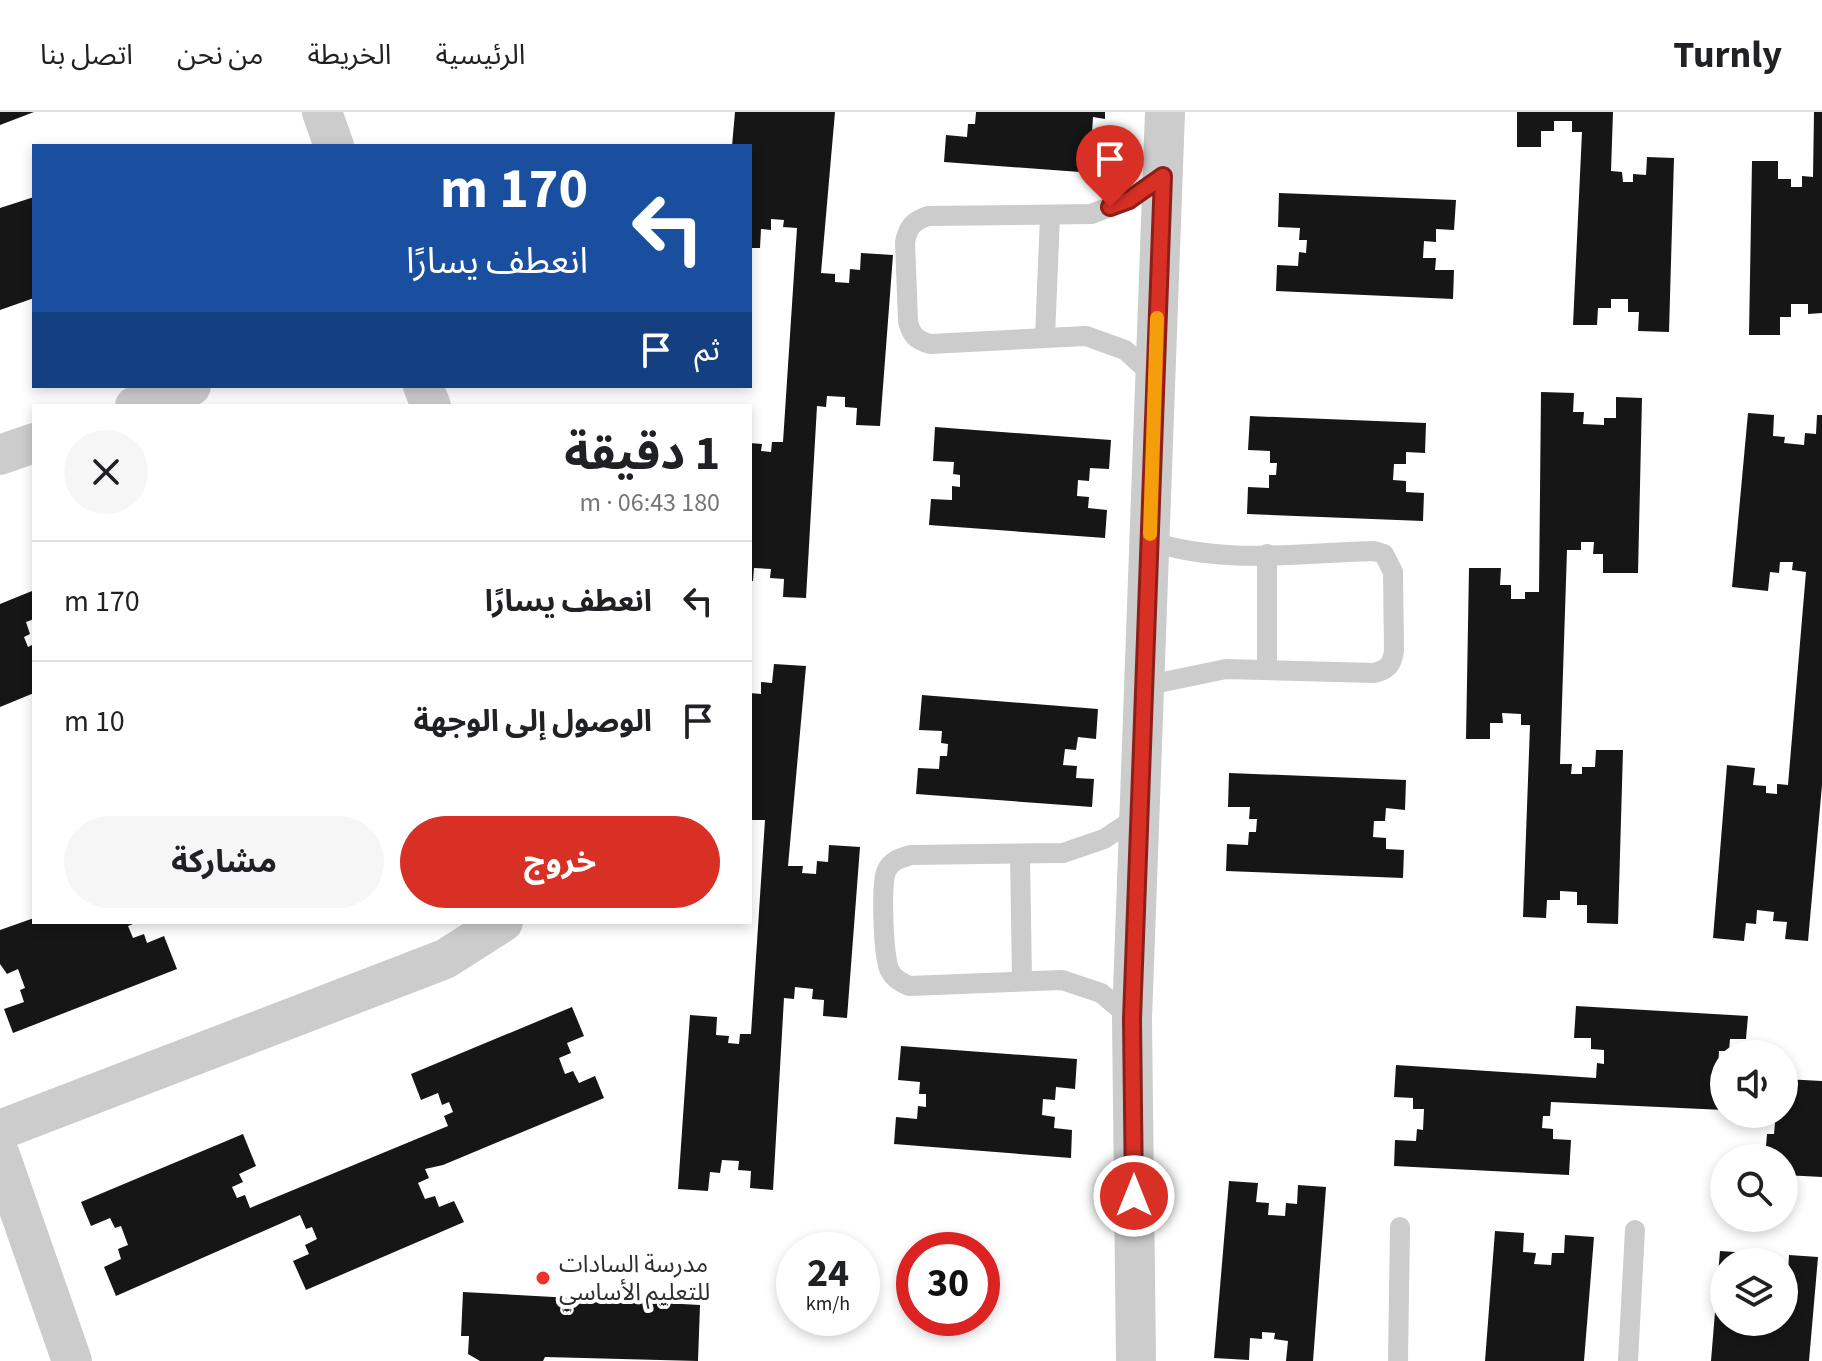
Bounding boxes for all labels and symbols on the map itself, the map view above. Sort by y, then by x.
pin [1076,125,1144,207]
position arrow [1092,1154,1176,1238]
speed limit sign: 30 [896,1232,1000,1336]
place label: مدرسة السادات للتعليم الأساسي [559,1247,710,1310]
marker: مدرسة السادات للتعليم الأساسي [534,1269,552,1287]

